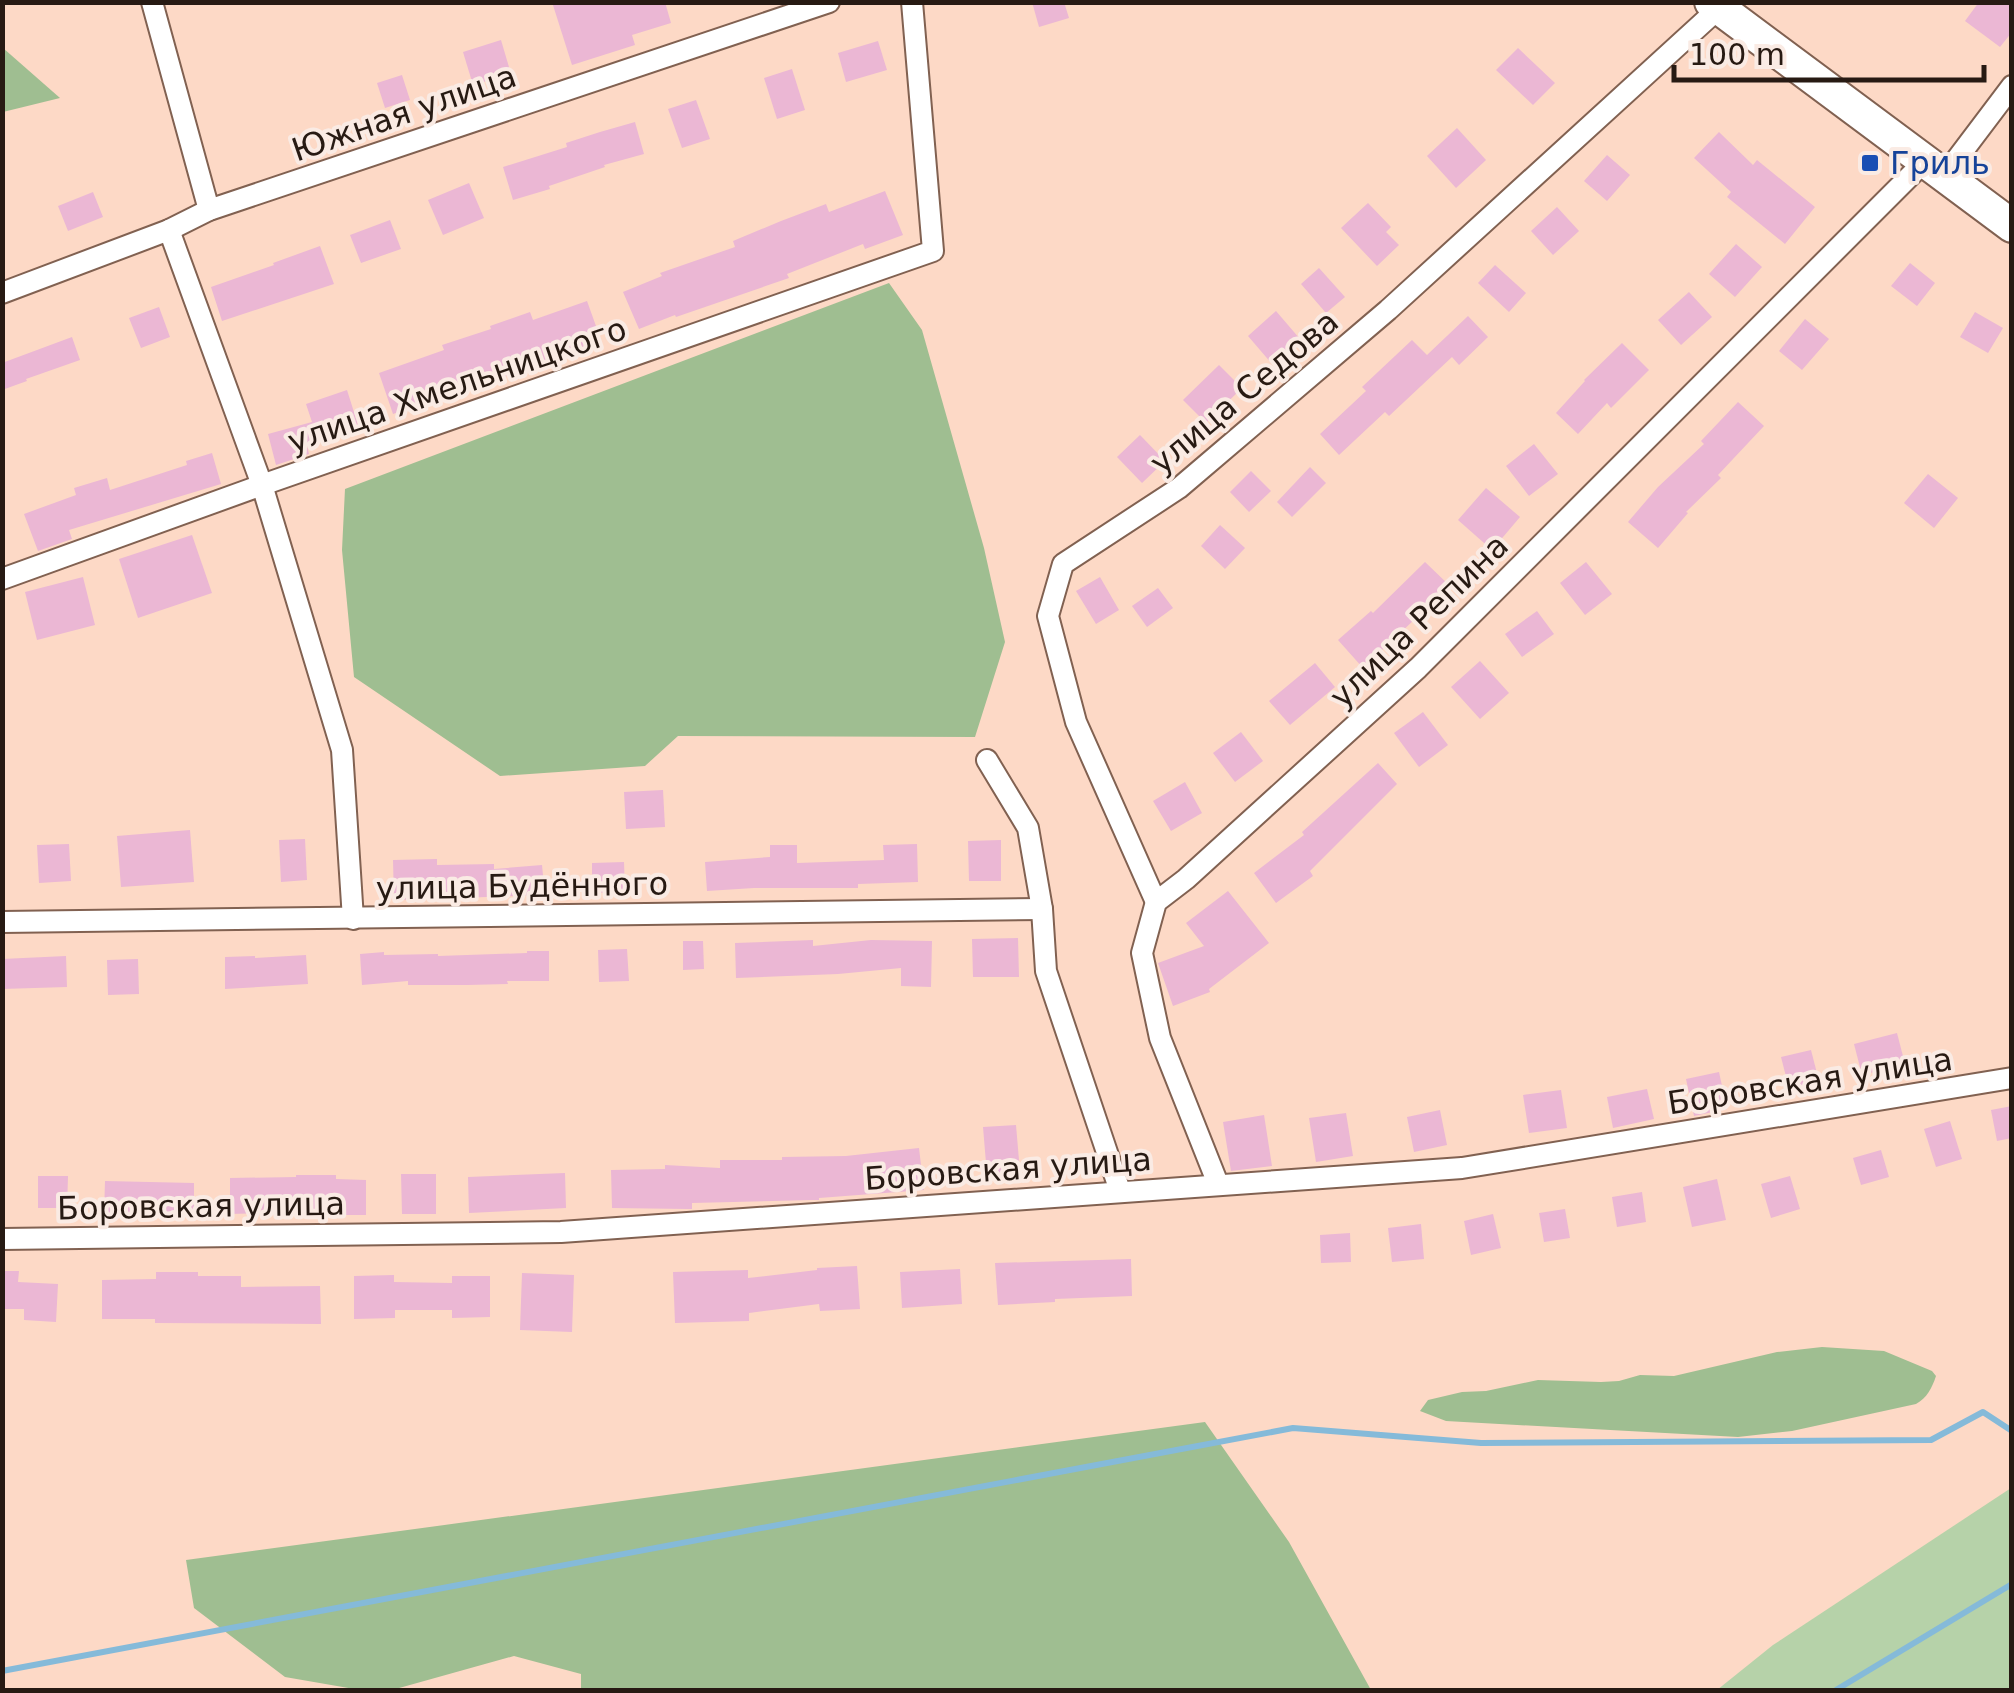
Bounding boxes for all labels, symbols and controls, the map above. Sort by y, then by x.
scale bar [1674,20,1984,82]
text: 100 m [1689,37,1785,72]
street label: Южная улица [287,57,521,169]
place label: Гриль [1890,144,1990,182]
marker: Гриль [1859,152,1881,174]
street label: улица Седова [1142,302,1346,482]
street label: улица Хмельницкого [283,309,631,461]
street label: улица Репина [1322,526,1516,716]
street label: улица Будённого [376,864,668,908]
street label: Боровская улица [1665,1040,1955,1122]
street label: Боровская улица [863,1140,1153,1198]
street label: Боровская улица [57,1184,345,1228]

